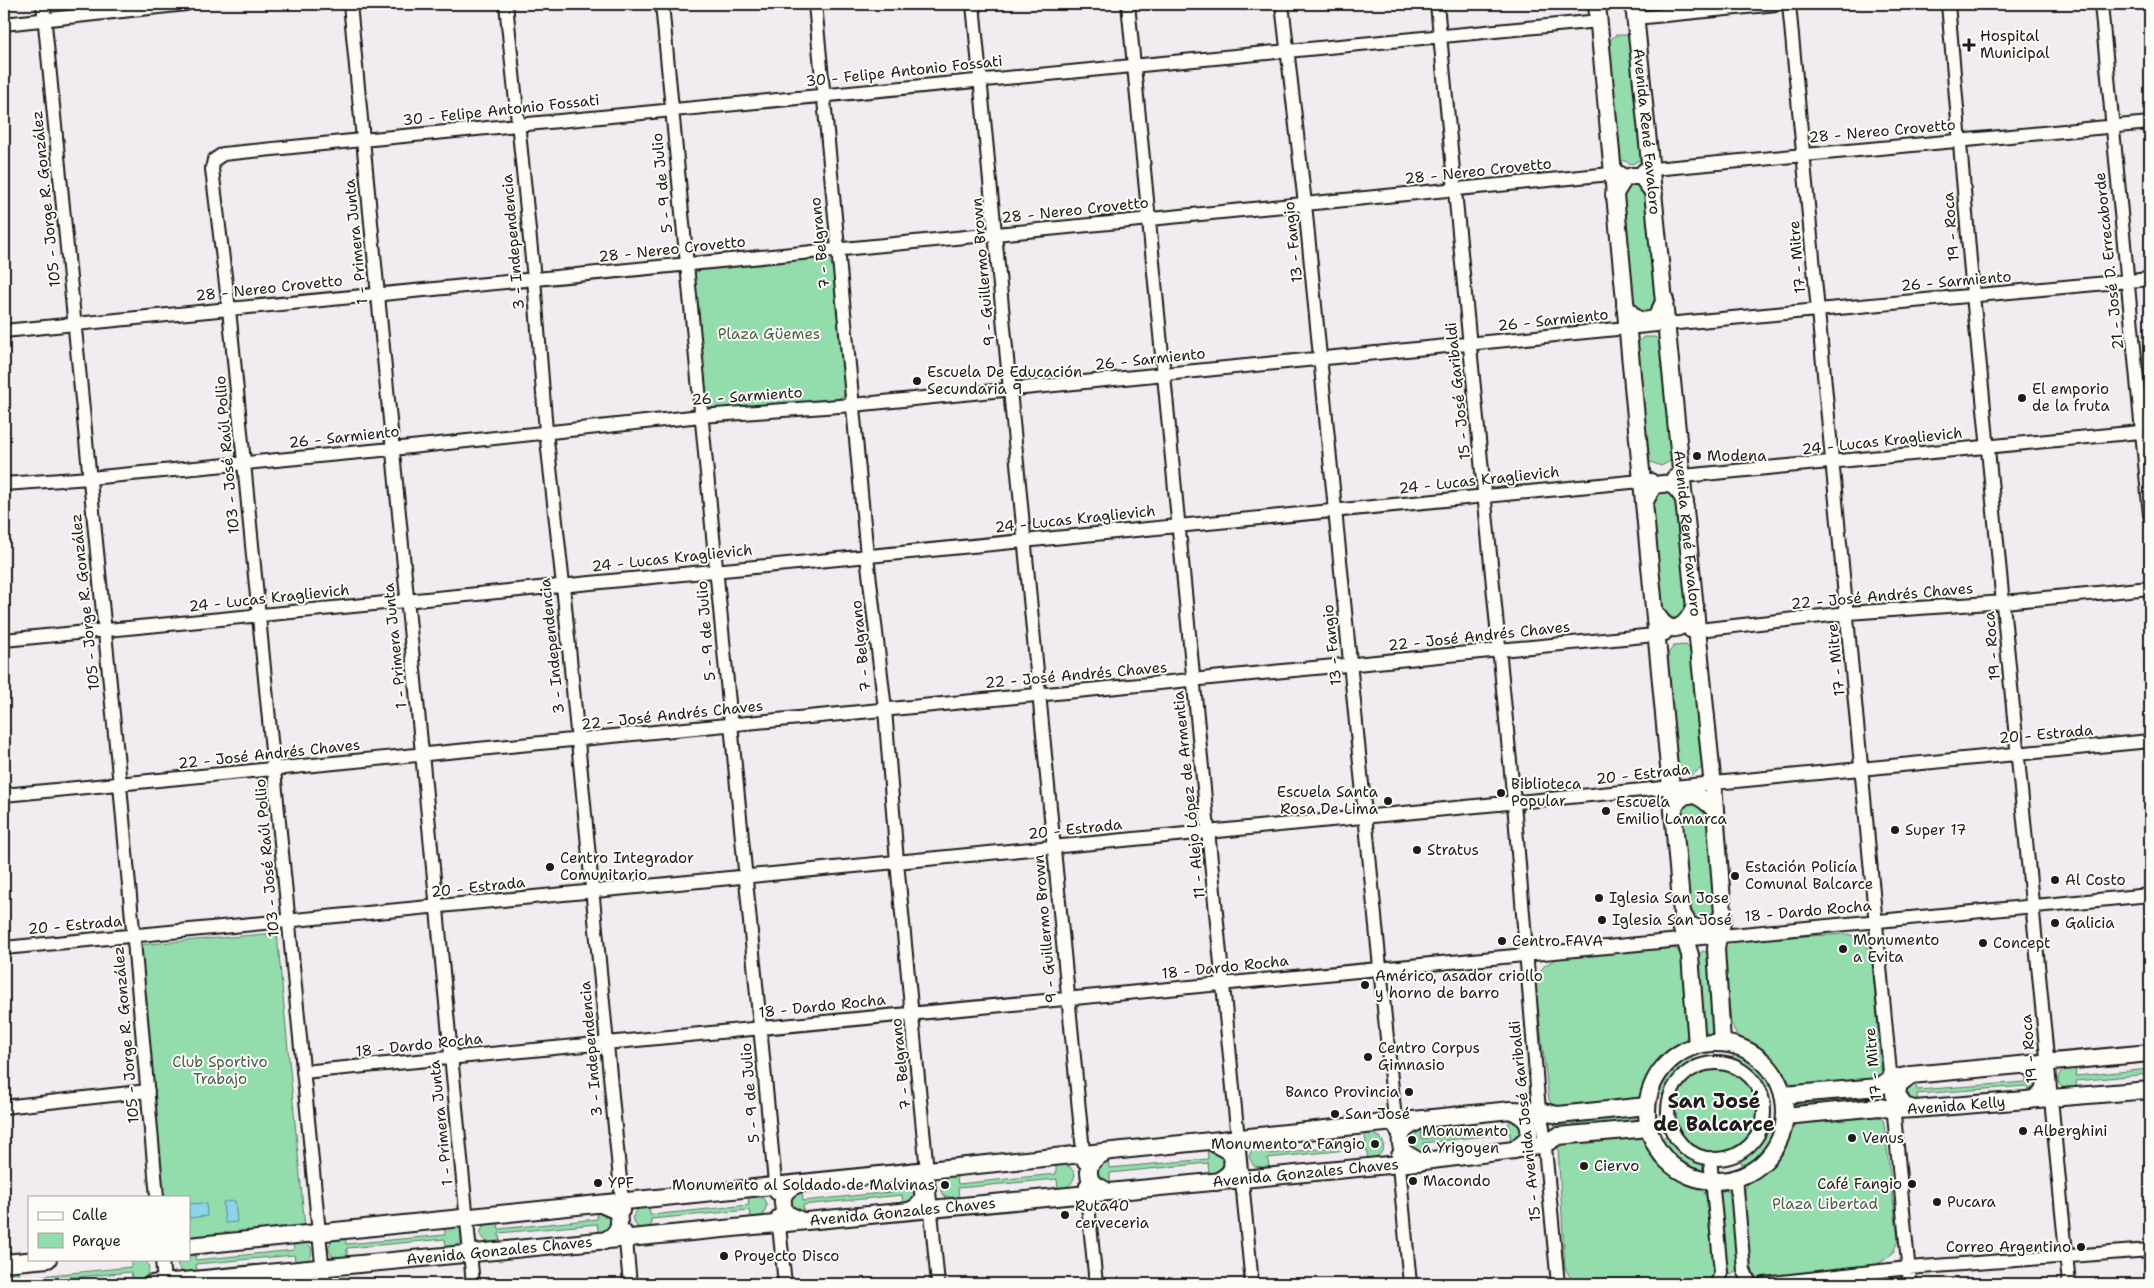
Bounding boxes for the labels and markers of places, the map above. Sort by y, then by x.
place label: Hospital Municipal [1980,26,2050,63]
marker: Hospital Municipal [1962,38,1976,52]
place label: Escuela De Educación Secundaria 9 [927,362,1082,399]
marker: Escuela De Educación Secundaria 9 [911,375,923,387]
place label: El emporio de la fruta [2032,379,2110,416]
marker: El emporio de la fruta [2016,392,2028,404]
place label: Modena [1707,446,1767,466]
marker: Modena [1691,450,1703,462]
place label: Biblioteca Popular [1511,774,1582,811]
place label: Escuela Santa Rosa De Lima [1277,782,1379,819]
marker: Biblioteca Popular [1495,787,1507,799]
place label: Escuela Emilio Lamarca [1616,792,1727,829]
marker: Escuela Santa Rosa De Lima [1382,795,1394,807]
marker: Escuela Emilio Lamarca [1600,805,1612,817]
place label: Super 17 [1905,820,1966,840]
marker: Super 17 [1889,824,1901,836]
place label: Stratus [1427,840,1479,860]
marker: Stratus [1411,844,1423,856]
place label: Centro Integrador Comunitario [560,848,694,885]
place label: Estación Policía Comunal Balcarce [1745,857,1873,894]
marker: Centro Integrador Comunitario [544,861,556,873]
marker: Estación Policía Comunal Balcarce [1729,870,1741,882]
place label: Al Costo [2065,870,2126,890]
marker: Al Costo [2049,874,2061,886]
place label: Iglesia San Jose [1609,888,1729,908]
marker: Iglesia San Jose [1593,892,1605,904]
place label: Iglesia San José [1612,910,1732,930]
place label: Galicia [2065,913,2115,933]
marker: Iglesia San José [1596,914,1608,926]
marker: Galicia [2049,917,2061,929]
place label: Monumento a Evita [1853,930,1939,967]
place label: Centro FAVA [1512,931,1603,951]
place label: Concept [1993,933,2051,953]
marker: Centro FAVA [1496,935,1508,947]
marker: Concept [1977,937,1989,949]
marker: Monumento a Evita [1837,943,1849,955]
place label: Américo, asador criollo y horno de barro [1375,966,1543,1003]
marker: Américo, asador criollo y horno de barro [1359,979,1371,991]
place label: Centro Corpus Gimnasio [1378,1038,1480,1075]
marker: Centro Corpus Gimnasio [1362,1051,1374,1063]
place label: Banco Provincia [1285,1082,1400,1102]
marker: Banco Provincia [1403,1086,1415,1098]
place label: San José [1345,1104,1410,1124]
marker: San José [1329,1108,1341,1120]
place label: Monumento a Yrigoyen [1422,1121,1508,1158]
place label: Alberghini [2033,1121,2108,1141]
marker: Alberghini [2017,1125,2029,1137]
place label: Venus [1862,1128,1904,1148]
marker: Venus [1846,1132,1858,1144]
place label: Monumento a Fangio [1211,1134,1365,1154]
marker: Monumento a Yrigoyen [1406,1134,1418,1146]
marker: Monumento a Fangio [1369,1138,1381,1150]
place label: Ciervo [1594,1156,1639,1176]
marker: Ciervo [1578,1160,1590,1172]
place label: Macondo [1423,1171,1490,1191]
place label: YPF [608,1173,634,1193]
place label: Café Fangio [1817,1174,1902,1194]
place label: Monumento al Soldado de Malvinas [672,1175,935,1195]
marker: Macondo [1407,1175,1419,1187]
marker: YPF [592,1177,604,1189]
marker: Café Fangio [1906,1178,1918,1190]
marker: Monumento al Soldado de Malvinas [939,1179,951,1191]
place label: Pucara [1947,1192,1997,1212]
place label: Ruta40 cerveceria [1075,1196,1150,1233]
marker: Pucara [1931,1196,1943,1208]
marker: Ruta40 cerveceria [1059,1209,1071,1221]
place label: Correo Argentino [1946,1237,2071,1257]
marker: Correo Argentino [2075,1241,2087,1253]
place label: Proyecto Disco [734,1246,839,1266]
marker: Proyecto Disco [718,1250,730,1262]

